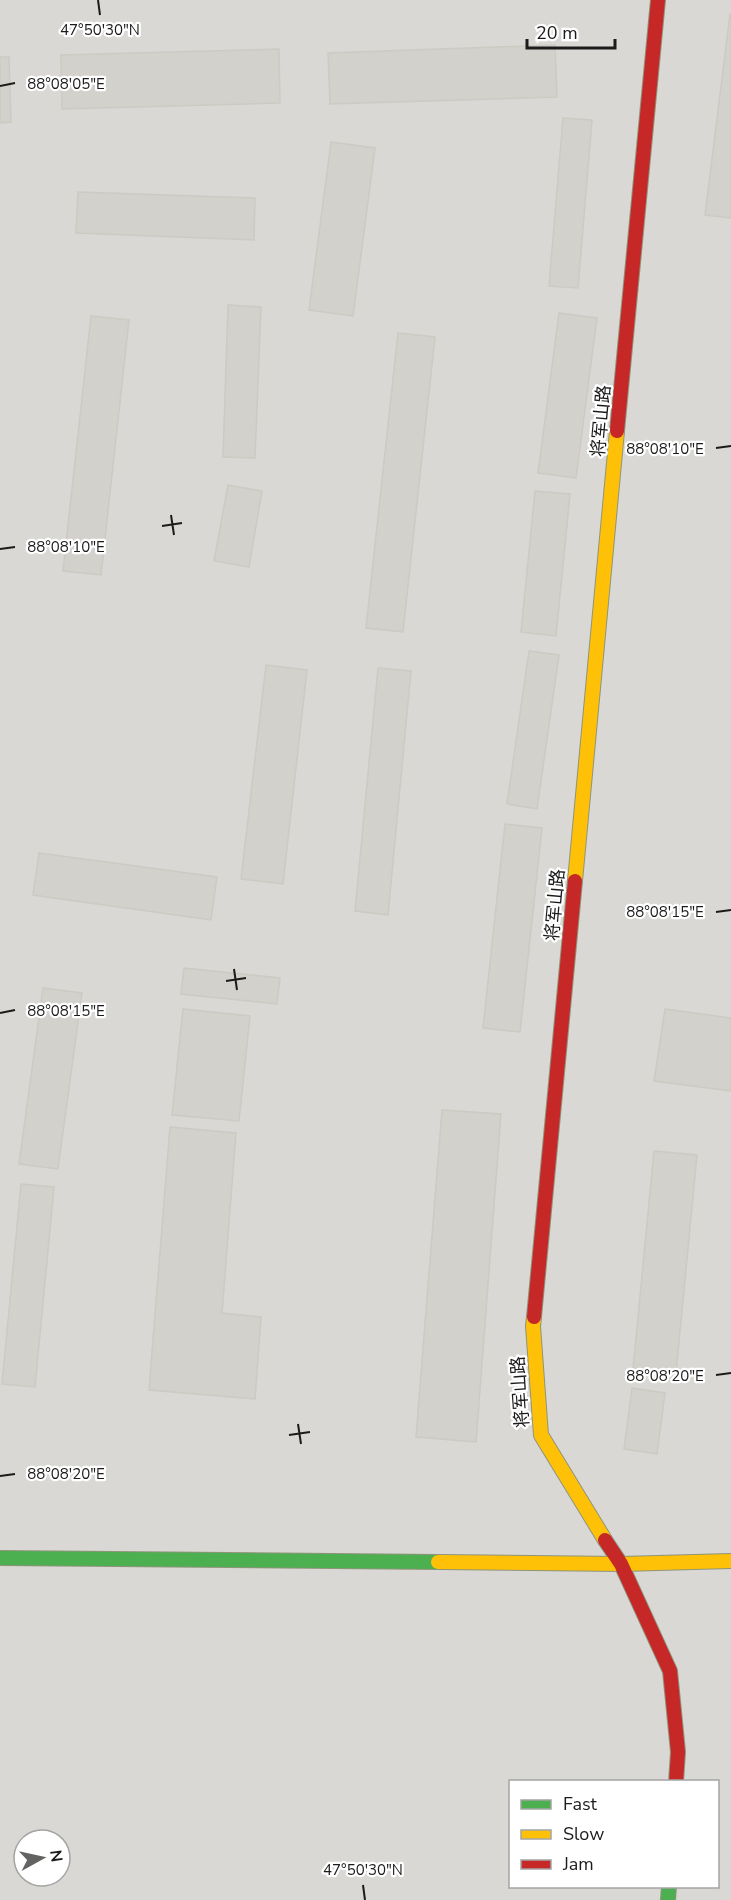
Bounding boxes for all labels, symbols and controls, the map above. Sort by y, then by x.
scale bar [527,12,616,50]
text: 47°50'30"N [60,20,140,40]
text: 20 m [536,21,578,45]
text: 88°08'05"E [27,74,105,94]
street label: 将军山路 [586,384,616,458]
text: 88°08'10"E [626,439,704,459]
text: 88°08'10"E [27,537,105,557]
street label: 将军山路 [540,868,570,942]
text: 88°08'15"E [626,902,704,922]
text: 88°08'15"E [27,1001,105,1021]
street label: 将军山路 [506,1355,534,1429]
text: 88°08'20"E [626,1366,704,1386]
text: 88°08'20"E [27,1464,105,1484]
legend [509,1780,719,1888]
text: Fast [563,1792,598,1816]
text: Slow [563,1822,604,1846]
north arrow [12,1828,72,1888]
text: N [44,1849,68,1864]
text: Jam [562,1852,594,1876]
text: 47°50'30"N [323,1860,403,1880]

